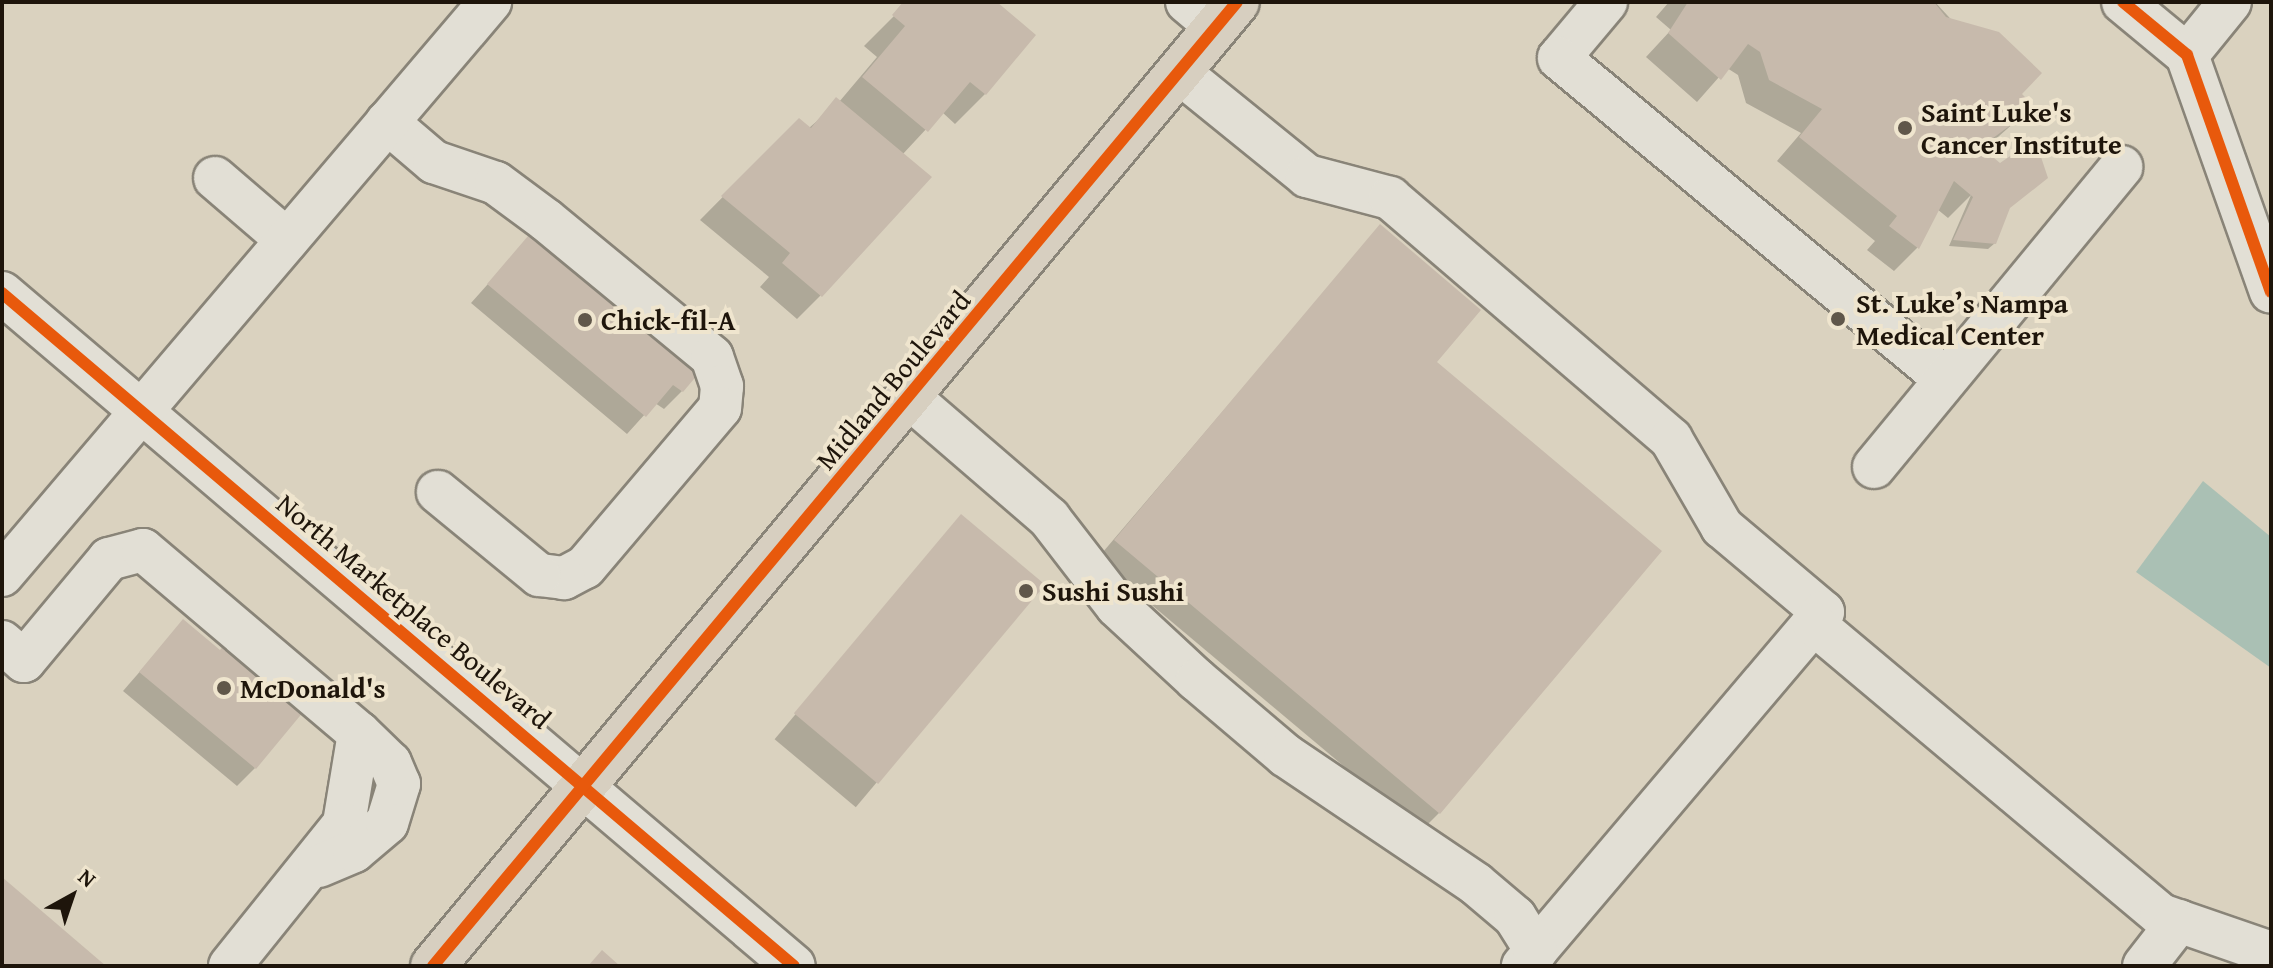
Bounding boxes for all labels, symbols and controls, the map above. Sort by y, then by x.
place label: Saint Luke's Cancer Institute [1921,95,2122,161]
marker: Saint Luke's Cancer Institute [1896,119,1914,137]
street label: Midland Boulevard [809,284,977,476]
place label: St. Luke’s Nampa Medical Center [1856,286,2068,352]
place label: Chick-fil-A [601,303,736,337]
marker: St. Luke’s Nampa Medical Center [1827,308,1849,330]
marker: Chick-fil-A [576,311,594,329]
street label: North Marketplace Boulevard [270,486,558,736]
place label: Sushi Sushi [1042,574,1184,608]
marker: Sushi Sushi [1017,582,1035,600]
place label: McDonald's [240,671,386,705]
marker: McDonald's [215,679,233,697]
north arrow [32,856,112,936]
text: N [72,861,103,895]

